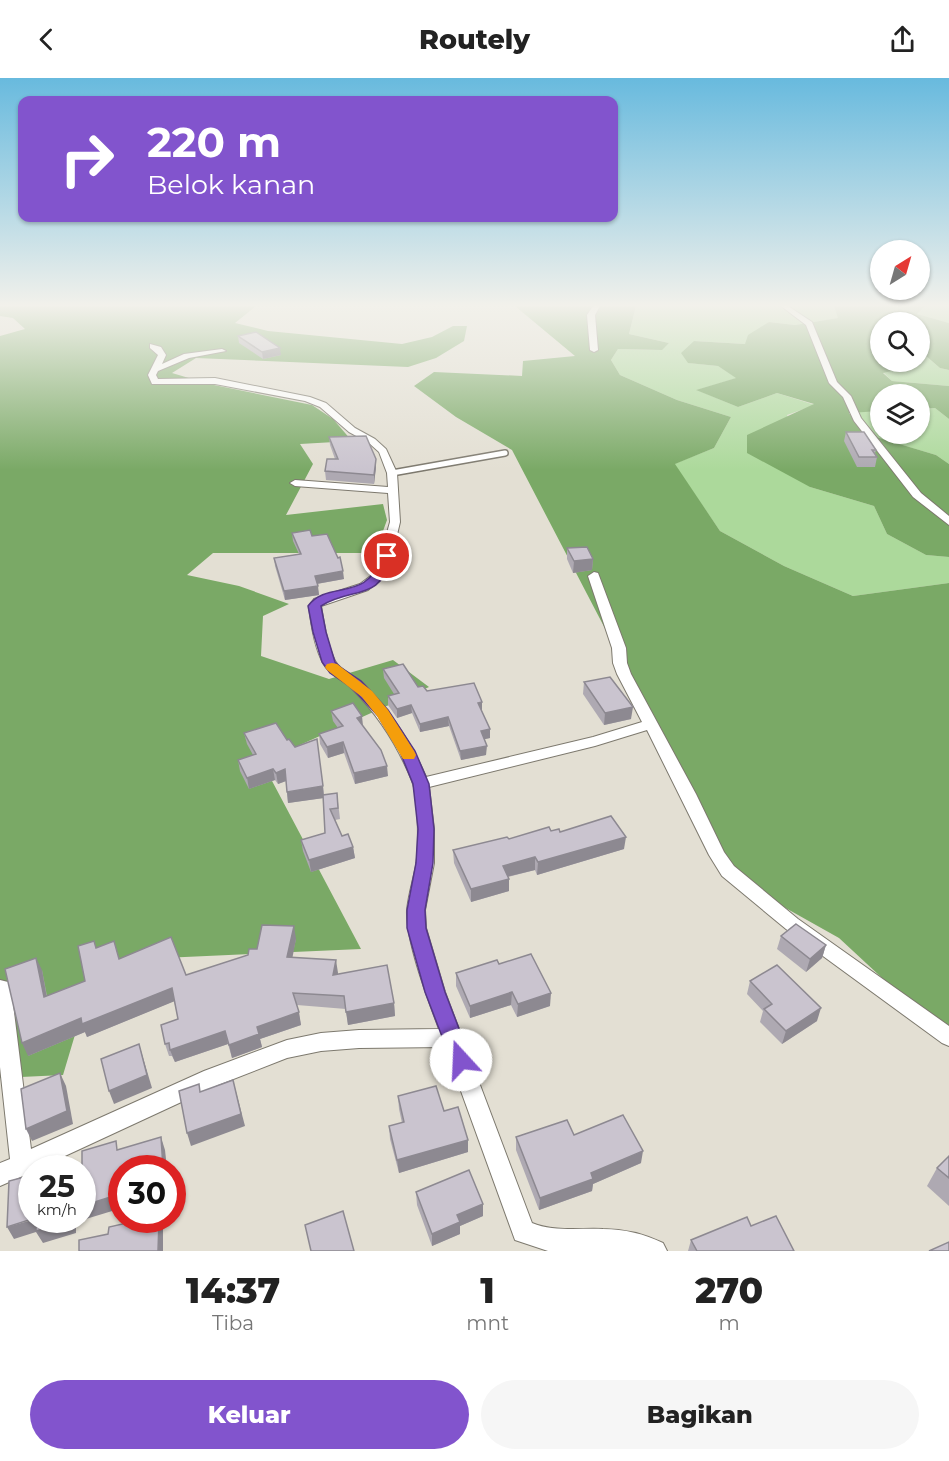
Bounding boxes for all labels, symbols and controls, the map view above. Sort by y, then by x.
icon: back [30,23,63,56]
text: Routely [419,23,530,56]
icon: share [886,23,919,56]
text: 220 m [147,116,281,168]
icon: right [48,120,126,198]
text: Belok kanan [147,168,315,201]
north arrow [870,240,930,300]
map controls [870,240,930,444]
button: search [870,312,930,372]
button: layers [870,384,930,444]
pin [361,530,412,581]
icon: arrive [370,539,403,572]
position arrow [429,1028,493,1092]
speed limit sign: 30 [108,1155,186,1233]
text: 25 [39,1168,75,1205]
text: km/h [37,1200,77,1219]
text: 14:37 [186,1268,280,1312]
text: 1 [480,1268,495,1312]
text: 270 [695,1268,763,1312]
text: Tiba [212,1311,254,1335]
text: mnt [466,1311,509,1335]
text: m [718,1311,740,1335]
button: Keluar [30,1380,469,1449]
button: Bagikan [481,1380,919,1449]

